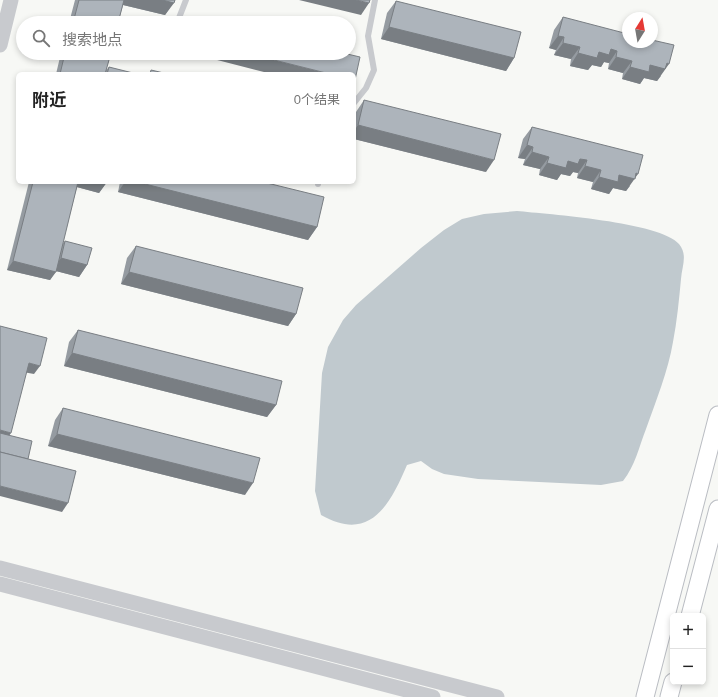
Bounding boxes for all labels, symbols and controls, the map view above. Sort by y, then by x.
north arrow [622,12,658,48]
search box [16,16,356,60]
icon: search [30,27,52,49]
text: 搜索地点 [62,31,122,48]
text: 附近 [32,91,66,110]
text: 0个结果 [294,92,340,107]
map controls [670,613,706,685]
button: + [670,613,706,649]
button: − [670,649,706,685]

